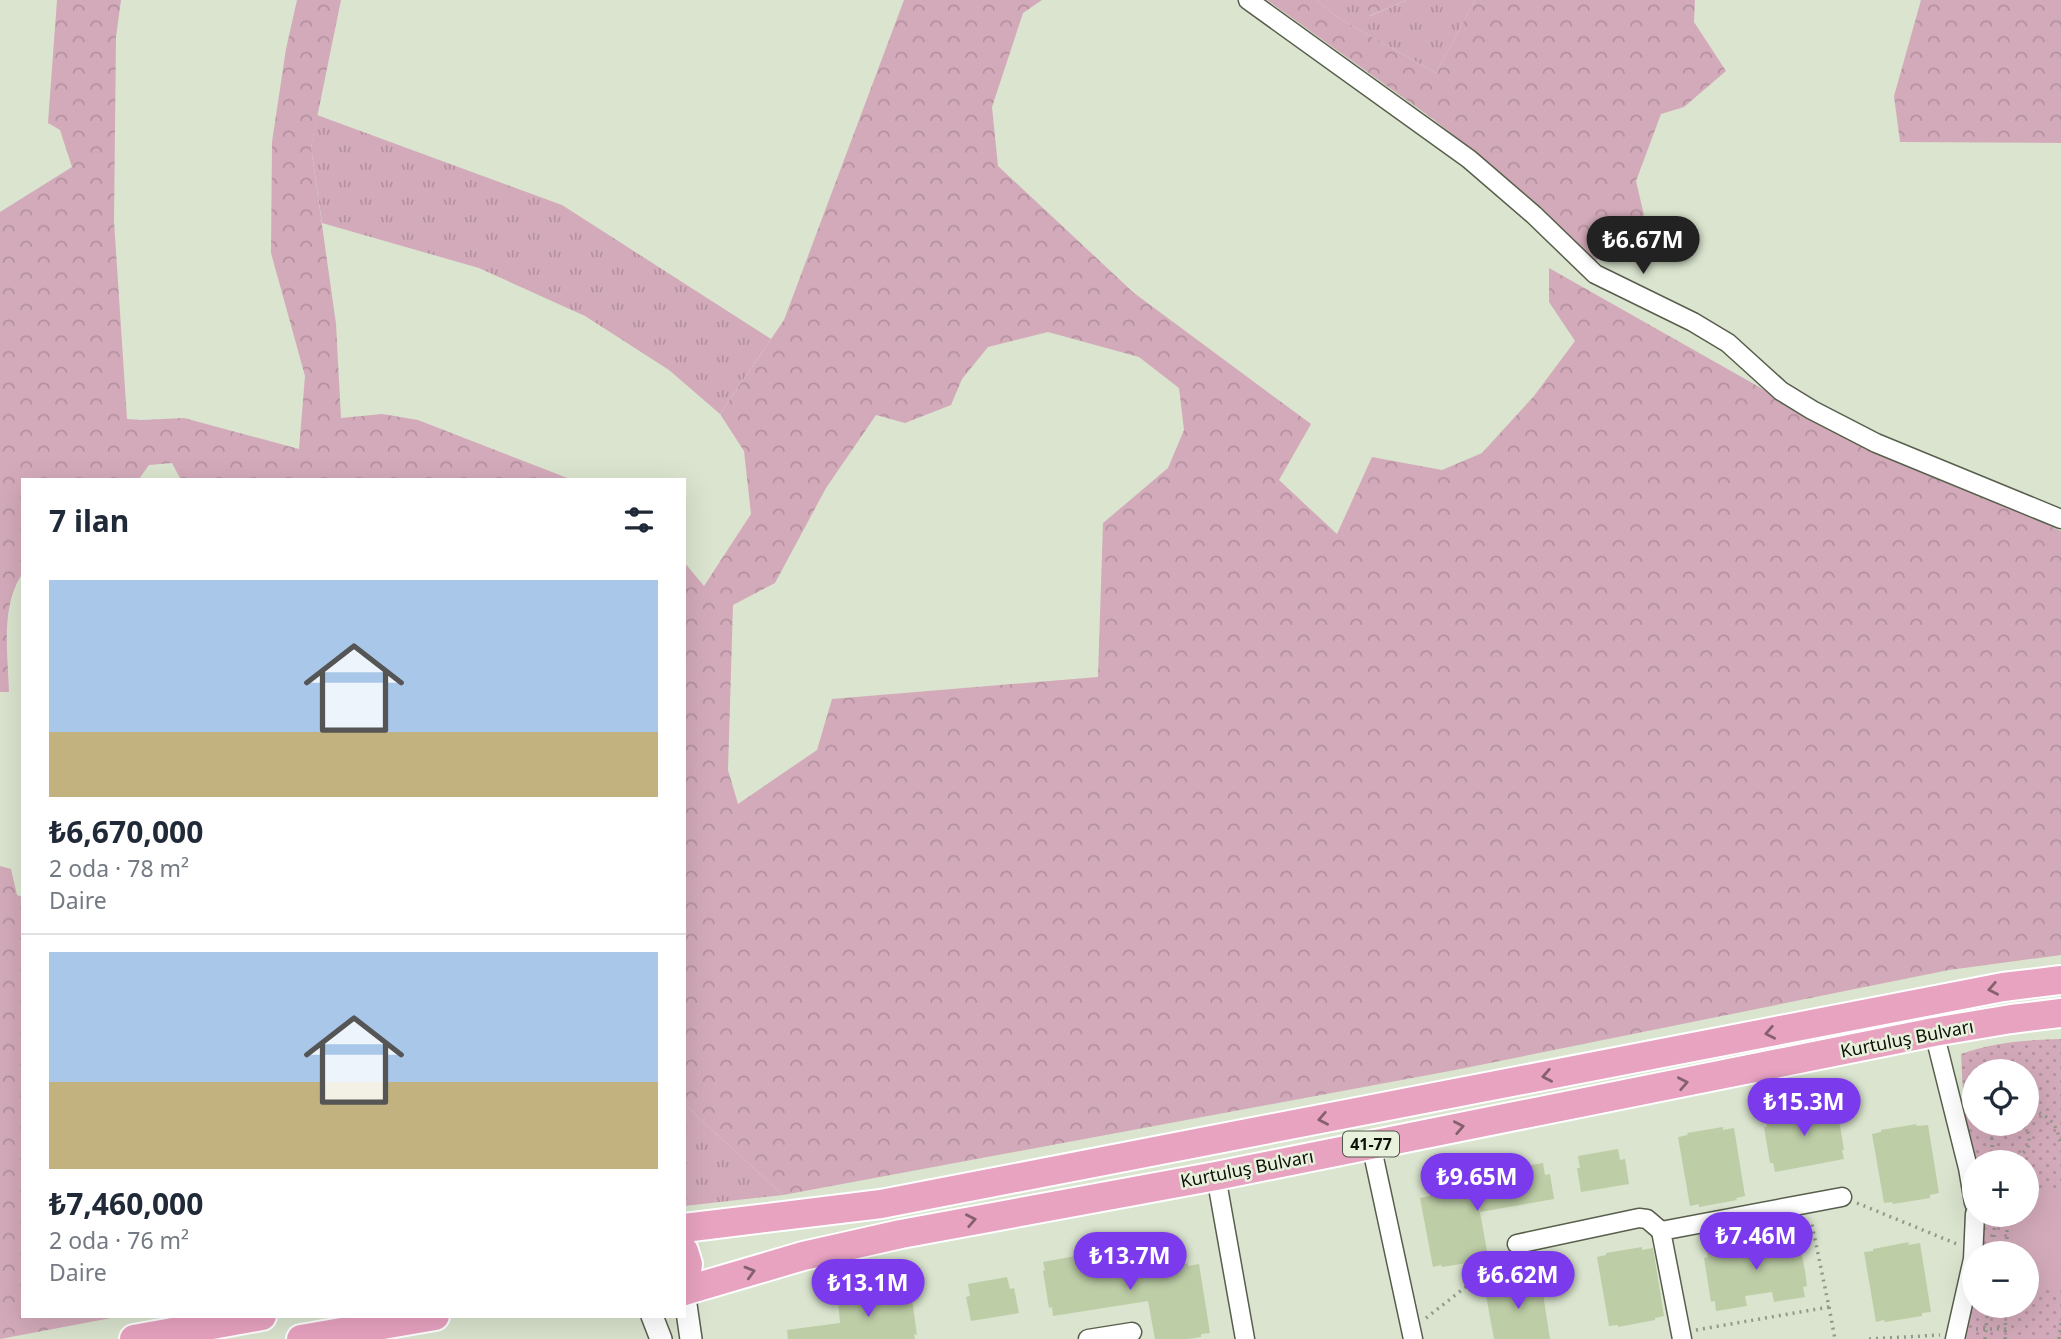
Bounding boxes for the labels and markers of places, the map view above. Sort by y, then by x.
pin: ₺6.67M [1586,216,1700,276]
pin: ₺15.3M [1747,1078,1861,1138]
pin: ₺9.65M [1420,1154,1534,1213]
pin: ₺7.46M [1699,1212,1813,1272]
pin: ₺13.7M [1073,1232,1187,1292]
pin: ₺6.62M [1461,1252,1575,1311]
pin: ₺13.1M [811,1260,925,1319]

